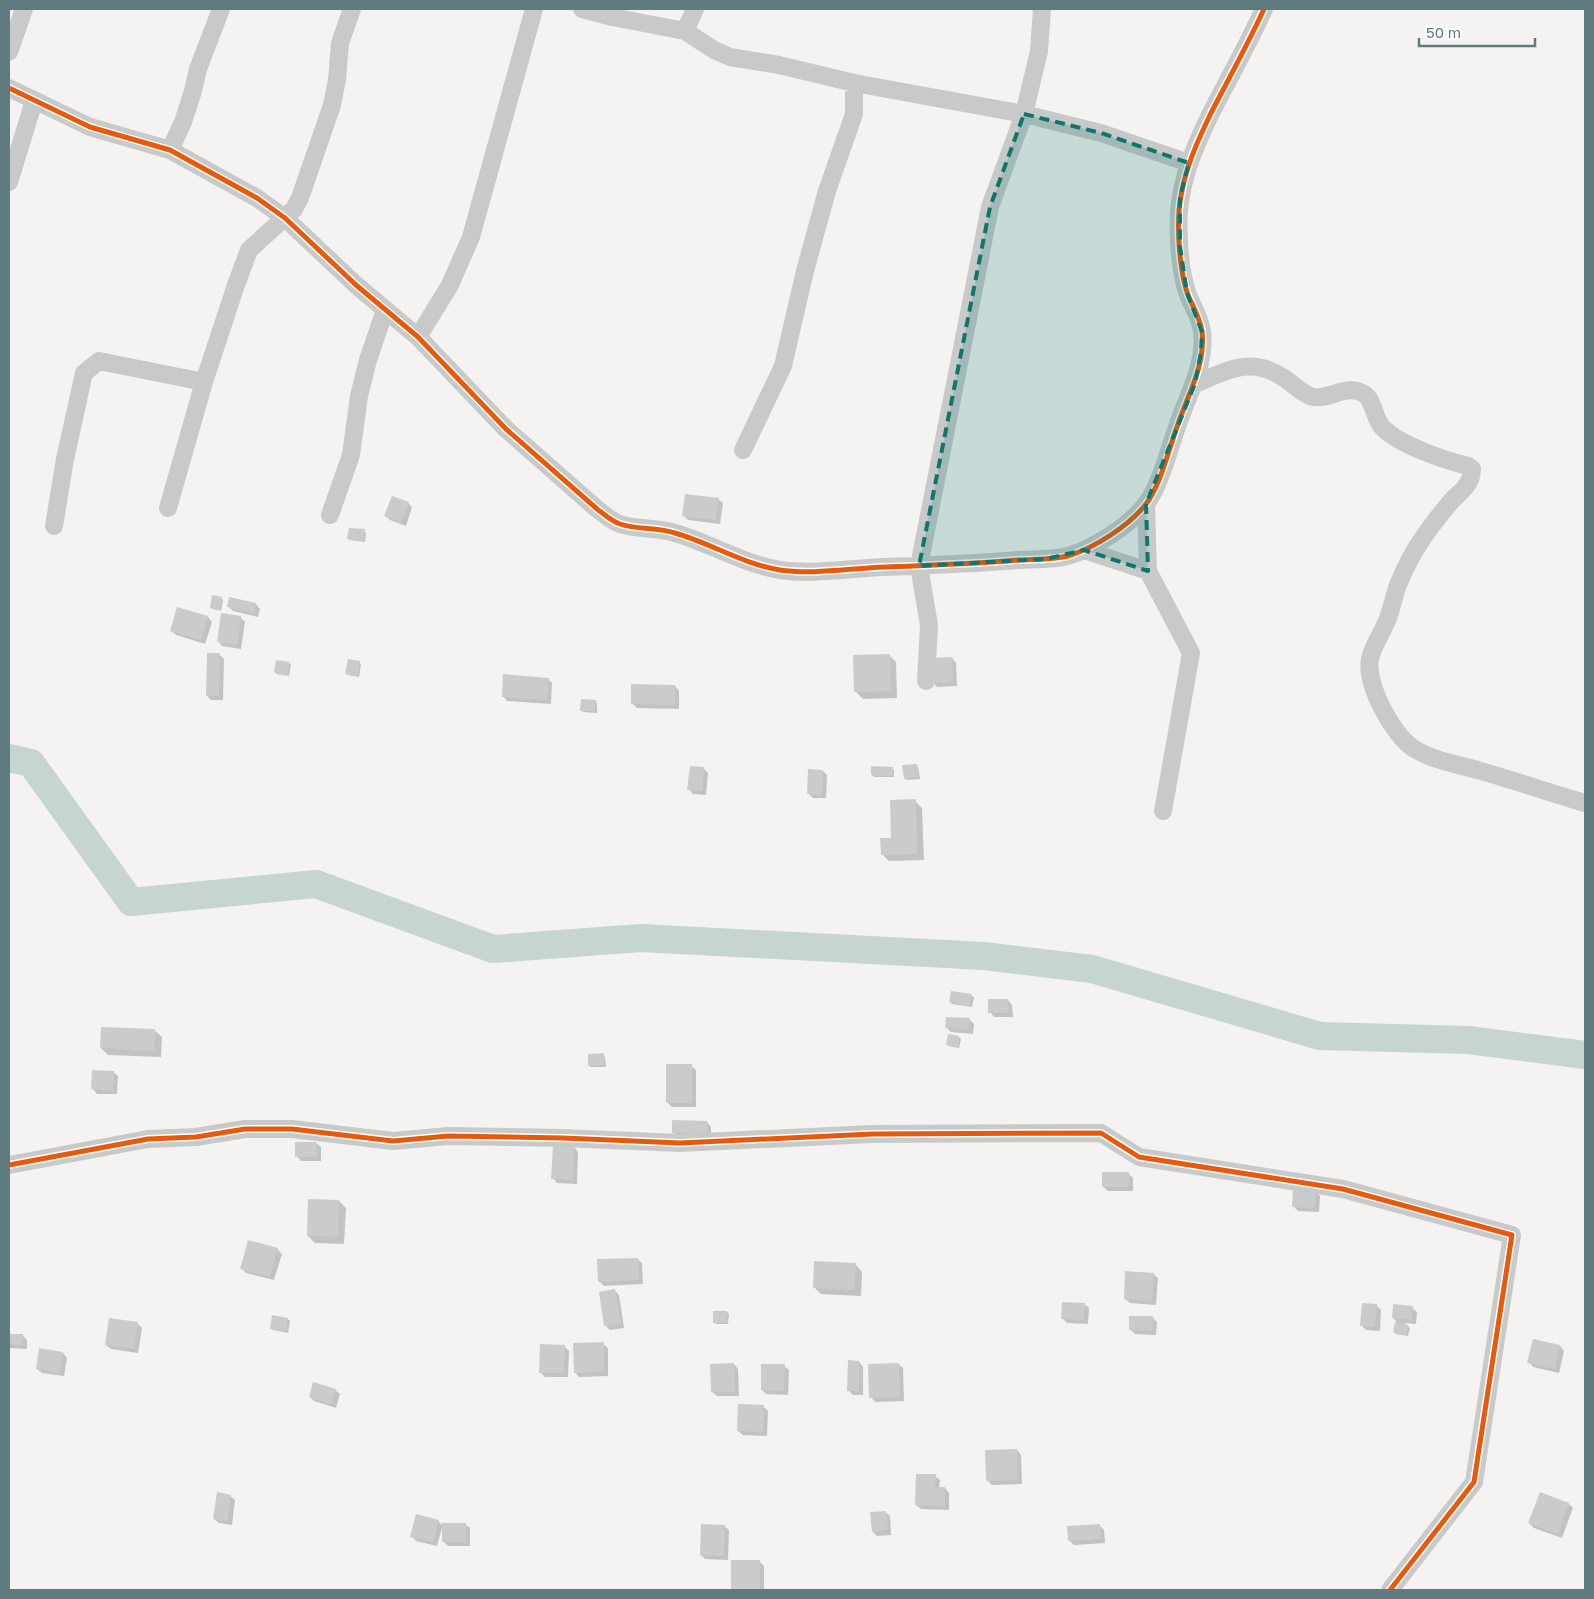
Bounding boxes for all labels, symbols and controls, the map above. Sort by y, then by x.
scale bar [1419,15,1535,47]
text: 50 m [1426,23,1461,41]

